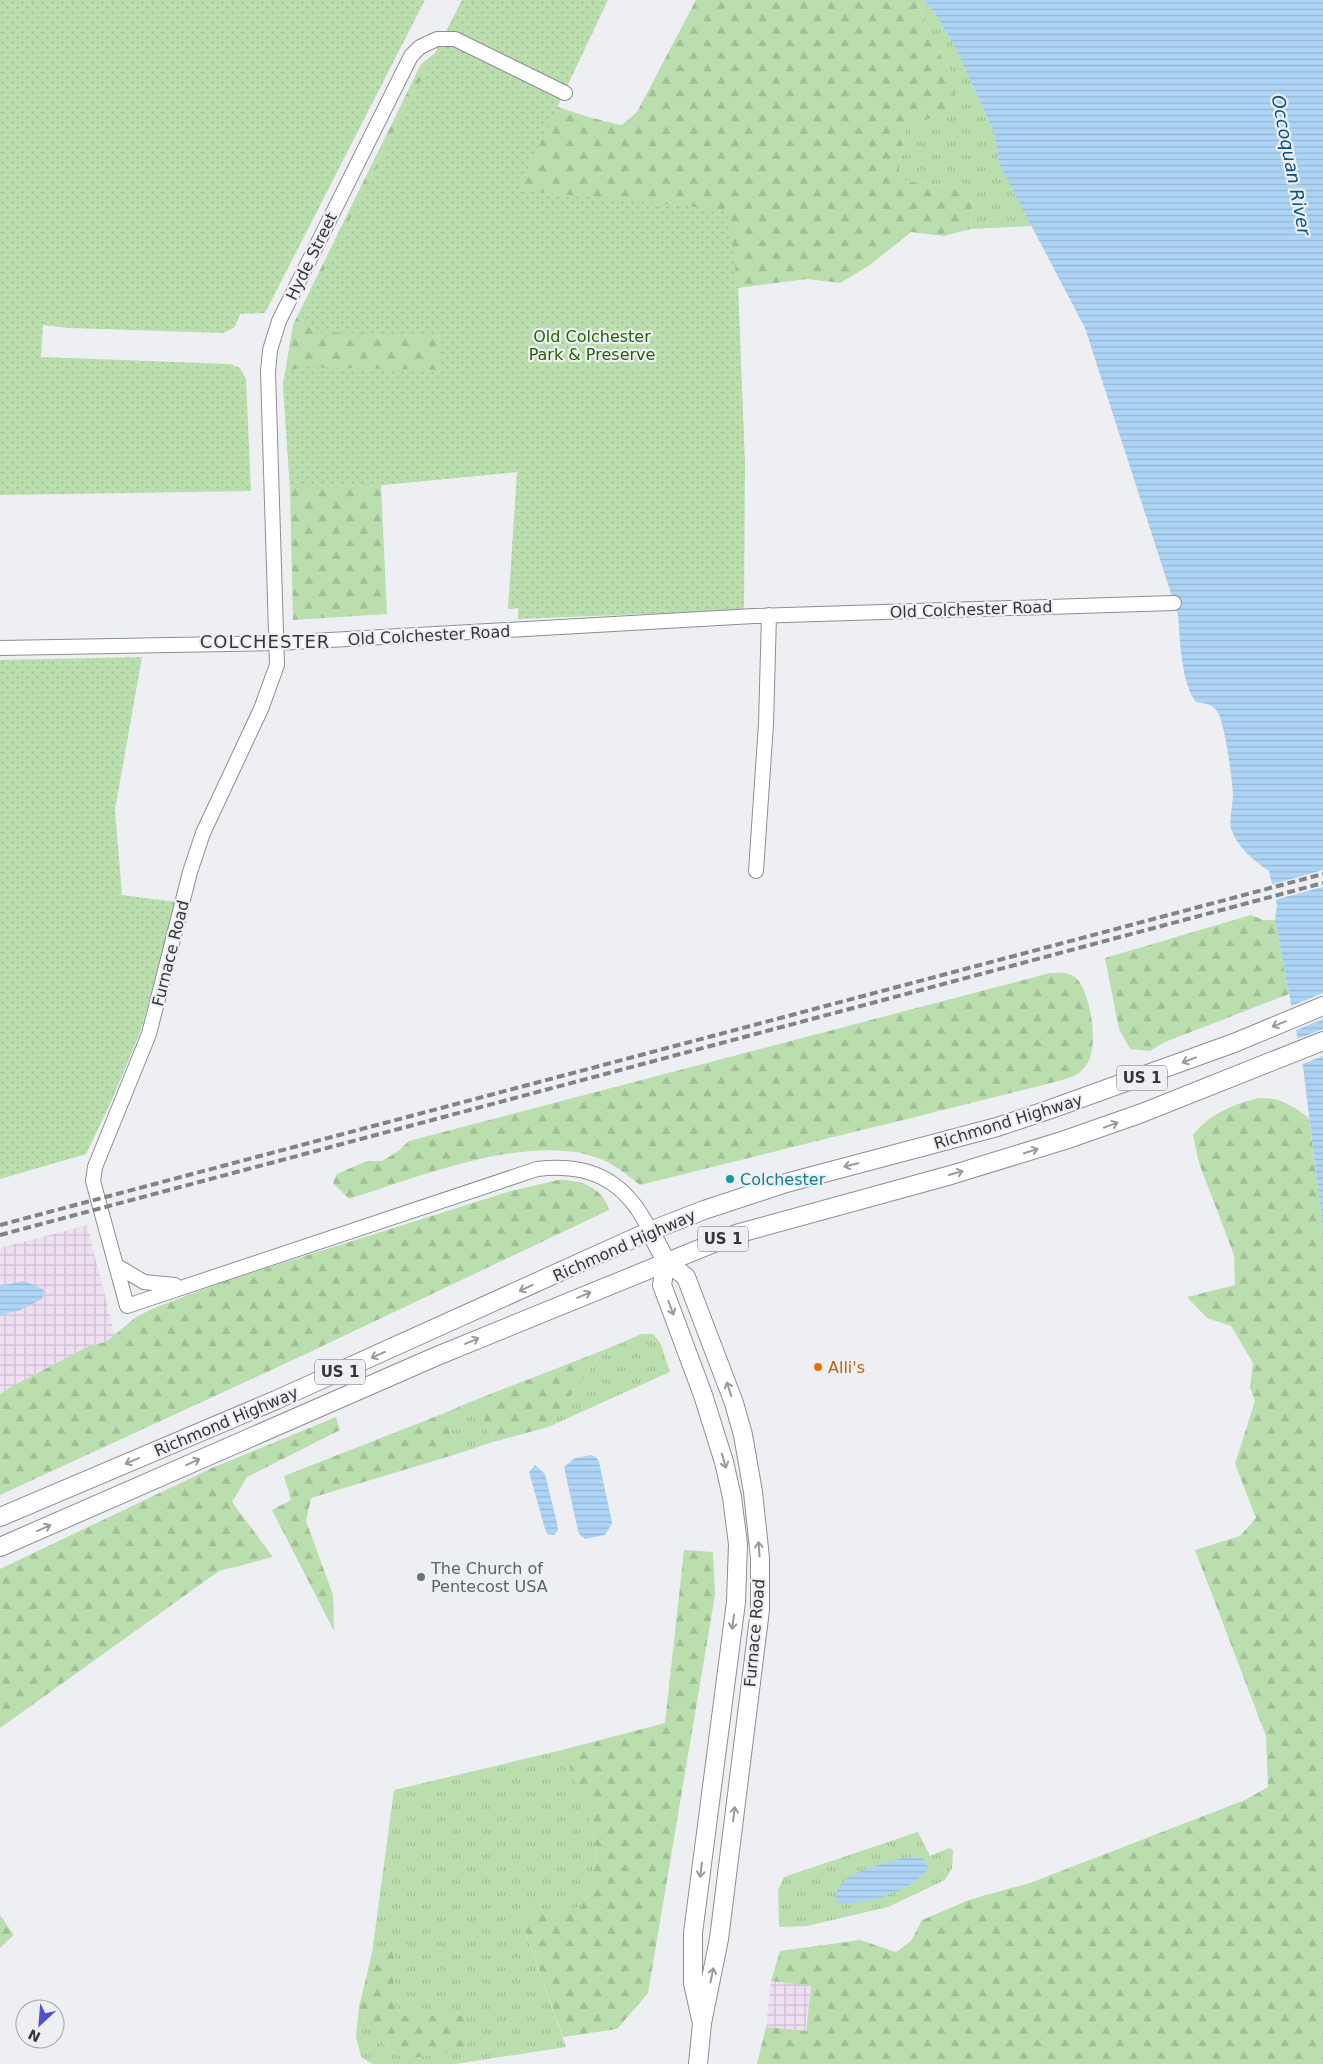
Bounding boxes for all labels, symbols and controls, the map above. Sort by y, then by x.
water label: Occoquan River [1268,93,1316,238]
street label: Hyde Street [282,209,341,303]
park label: Old Colchester Park & Preserve [529,327,655,364]
street label: Old Colchester Road [889,597,1053,622]
street label: Old Colchester Road [347,622,511,649]
district label: COLCHESTER [200,631,330,652]
street label: Furnace Road [148,898,193,1008]
one-way arrow [1272,1020,1287,1030]
one-way arrow [1181,1056,1197,1065]
road number: US 1 [1117,1066,1167,1090]
street label: Richmond Highway [932,1090,1085,1153]
one-way arrow [1103,1120,1119,1129]
one-way arrow [1022,1146,1038,1155]
one-way arrow [843,1161,859,1171]
one-way arrow [948,1168,964,1178]
place label: Colchester [740,1170,826,1189]
marker: Colchester [724,1173,736,1185]
street label: Richmond Highway [550,1205,699,1286]
road number: US 1 [698,1226,748,1252]
one-way arrow [519,1284,534,1294]
one-way arrow [576,1289,591,1299]
one-way arrow [667,1300,676,1315]
one-way arrow [464,1336,479,1346]
one-way arrow [371,1350,386,1360]
place label: Alli's [828,1358,865,1377]
road number: US 1 [315,1360,365,1384]
marker: Alli's [812,1361,824,1373]
one-way arrow [724,1382,734,1398]
street label: Richmond Highway [151,1383,301,1460]
one-way arrow [719,1453,729,1469]
one-way arrow [125,1456,140,1466]
one-way arrow [185,1457,200,1467]
one-way arrow [37,1522,52,1531]
one-way arrow [754,1541,764,1557]
place label: The Church of Pentecost USA [430,1559,548,1596]
marker: The Church of Pentecost USA [415,1571,427,1583]
street label: Furnace Road [740,1578,769,1688]
one-way arrow [728,1614,738,1630]
one-way arrow [729,1807,739,1823]
one-way arrow [696,1862,706,1878]
one-way arrow [708,1968,717,1984]
north arrow [15,1999,65,2049]
text: N [26,2026,43,2045]

